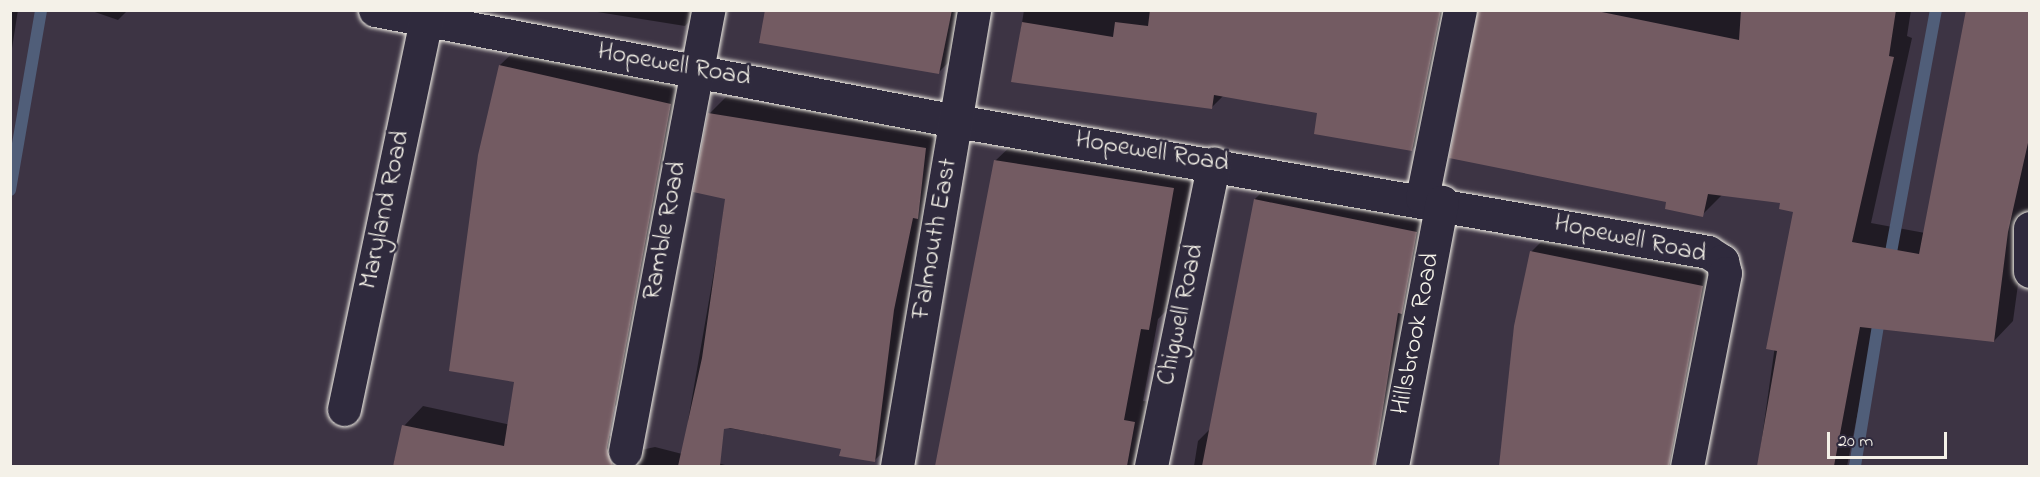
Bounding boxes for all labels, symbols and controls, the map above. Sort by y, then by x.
street label: Hopewell Road [595,37,753,95]
street label: Hopewell Road [1073,125,1231,181]
street label: Maryland Road [354,128,418,292]
street label: Falmouth East [906,156,966,322]
street label: Ramble Road [637,159,695,303]
street label: Hopewell Road [1551,209,1709,271]
street label: Chigwell Road [1152,242,1212,388]
street label: Hillsbrook Road [1386,250,1448,418]
scale bar [1830,420,1950,458]
text: 20 m [1838,429,1873,455]

